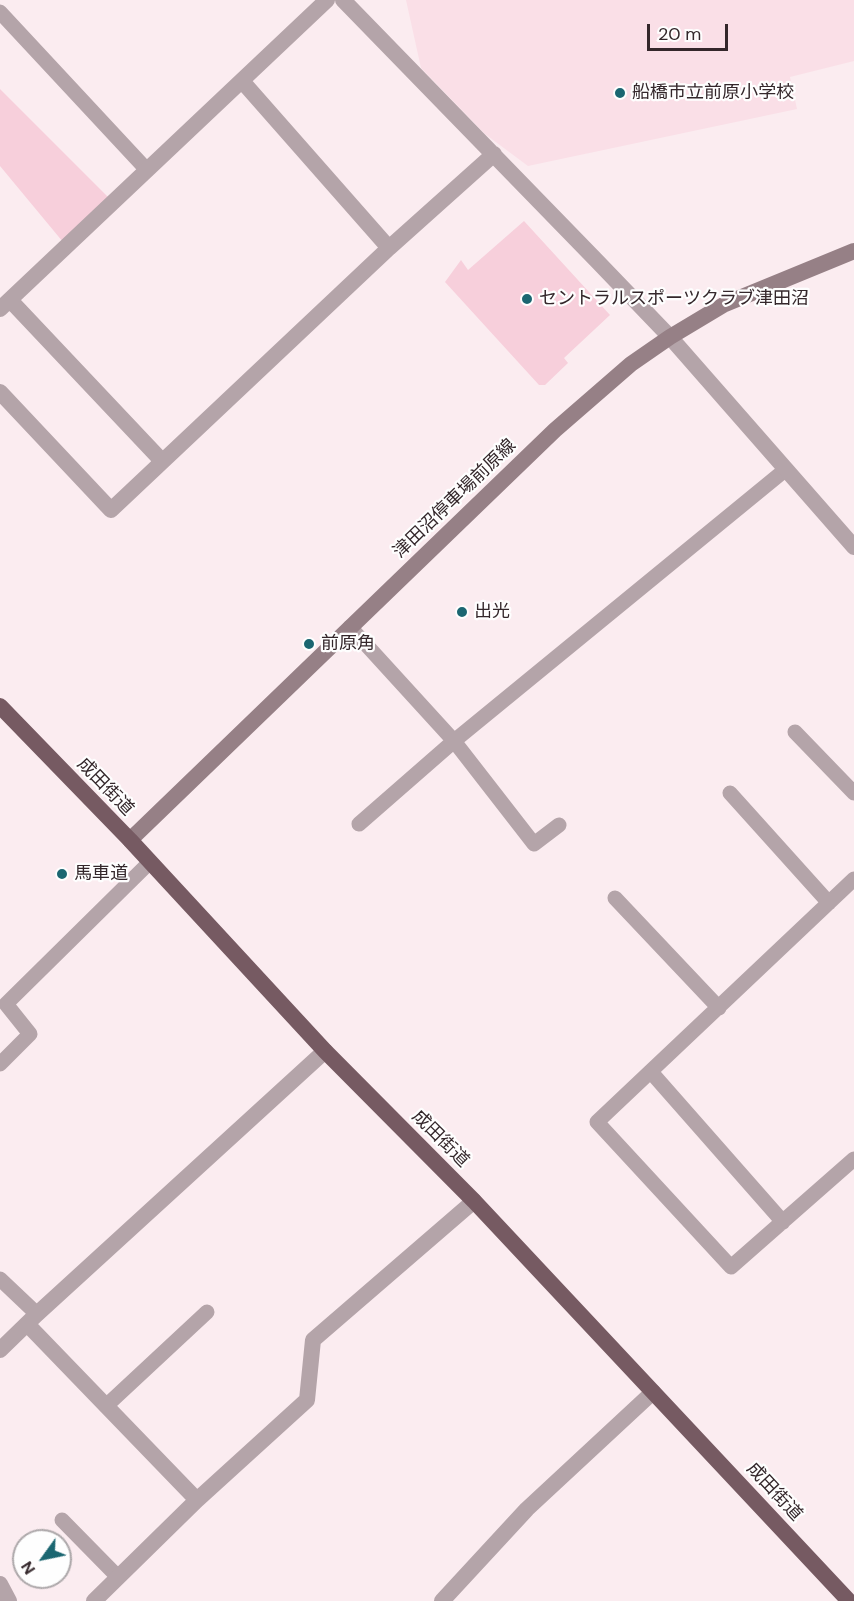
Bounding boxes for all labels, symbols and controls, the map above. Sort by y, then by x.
scale bar [650,12,731,50]
text: 20 m [658,22,701,46]
place label: 船橋市立前原小学校 [632,82,794,104]
marker: 船橋市立前原小学校 [613,86,627,100]
place label: セントラルスポーツクラブ津田沼 [539,288,809,310]
marker: セントラルスポーツクラブ津田沼 [520,292,534,306]
street label: 津田沼停車場前原線 [389,435,521,563]
place label: 出光 [474,601,510,623]
marker: 出光 [455,605,469,619]
place label: 前原角 [321,633,375,655]
marker: 前原角 [302,637,316,651]
street label: 成田街道 [72,754,138,820]
place label: 馬車道 [74,863,128,885]
marker: 馬車道 [55,867,69,881]
street label: 成田街道 [407,1106,473,1172]
street label: 成田街道 [742,1458,806,1526]
north arrow [12,1529,72,1589]
text: N [16,1557,40,1579]

